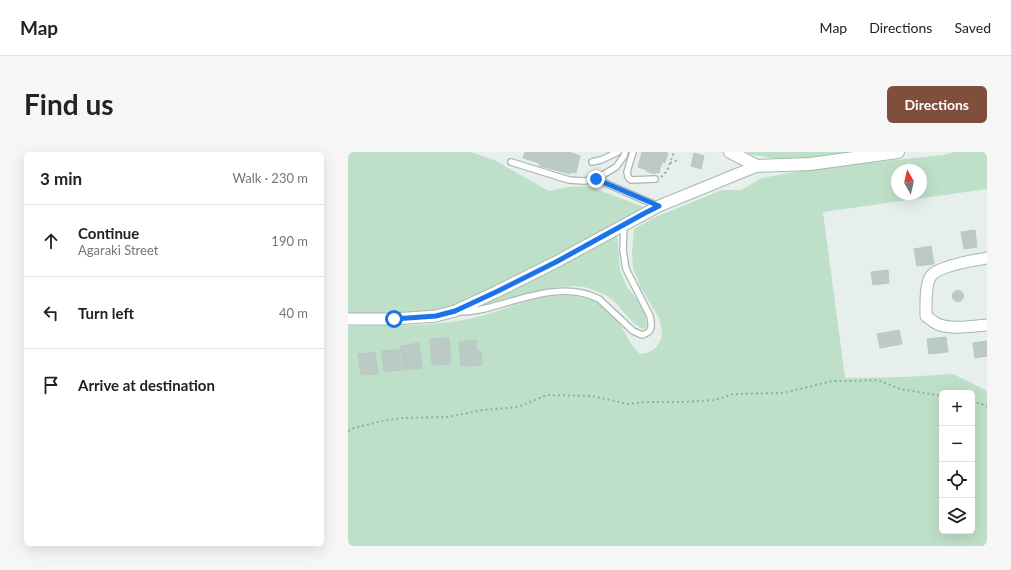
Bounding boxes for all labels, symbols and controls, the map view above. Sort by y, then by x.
text: Map [20,16,58,39]
text: Map [820,19,847,36]
text: Directions [869,19,932,36]
text: Saved [954,19,991,36]
button: Directions [887,86,987,123]
text: Find us [24,87,114,121]
north arrow [891,164,927,200]
text: 3 min [40,168,82,189]
text: Walk · 230 m [232,170,308,186]
route end [587,170,605,188]
text: Continue [78,224,139,242]
icon: ahead [40,230,62,252]
text: 190 m [271,233,308,249]
text: Agaraki Street [78,242,158,258]
icon: left [40,302,62,324]
text: Turn left [78,304,134,322]
text: 40 m [279,305,308,321]
route start [385,310,403,328]
icon: arrive [40,374,62,396]
text: Arrive at destination [78,376,215,394]
map controls [939,390,975,534]
button: + [939,390,975,426]
button: − [939,426,975,462]
button: locate [939,462,975,498]
button: layers [939,498,975,534]

